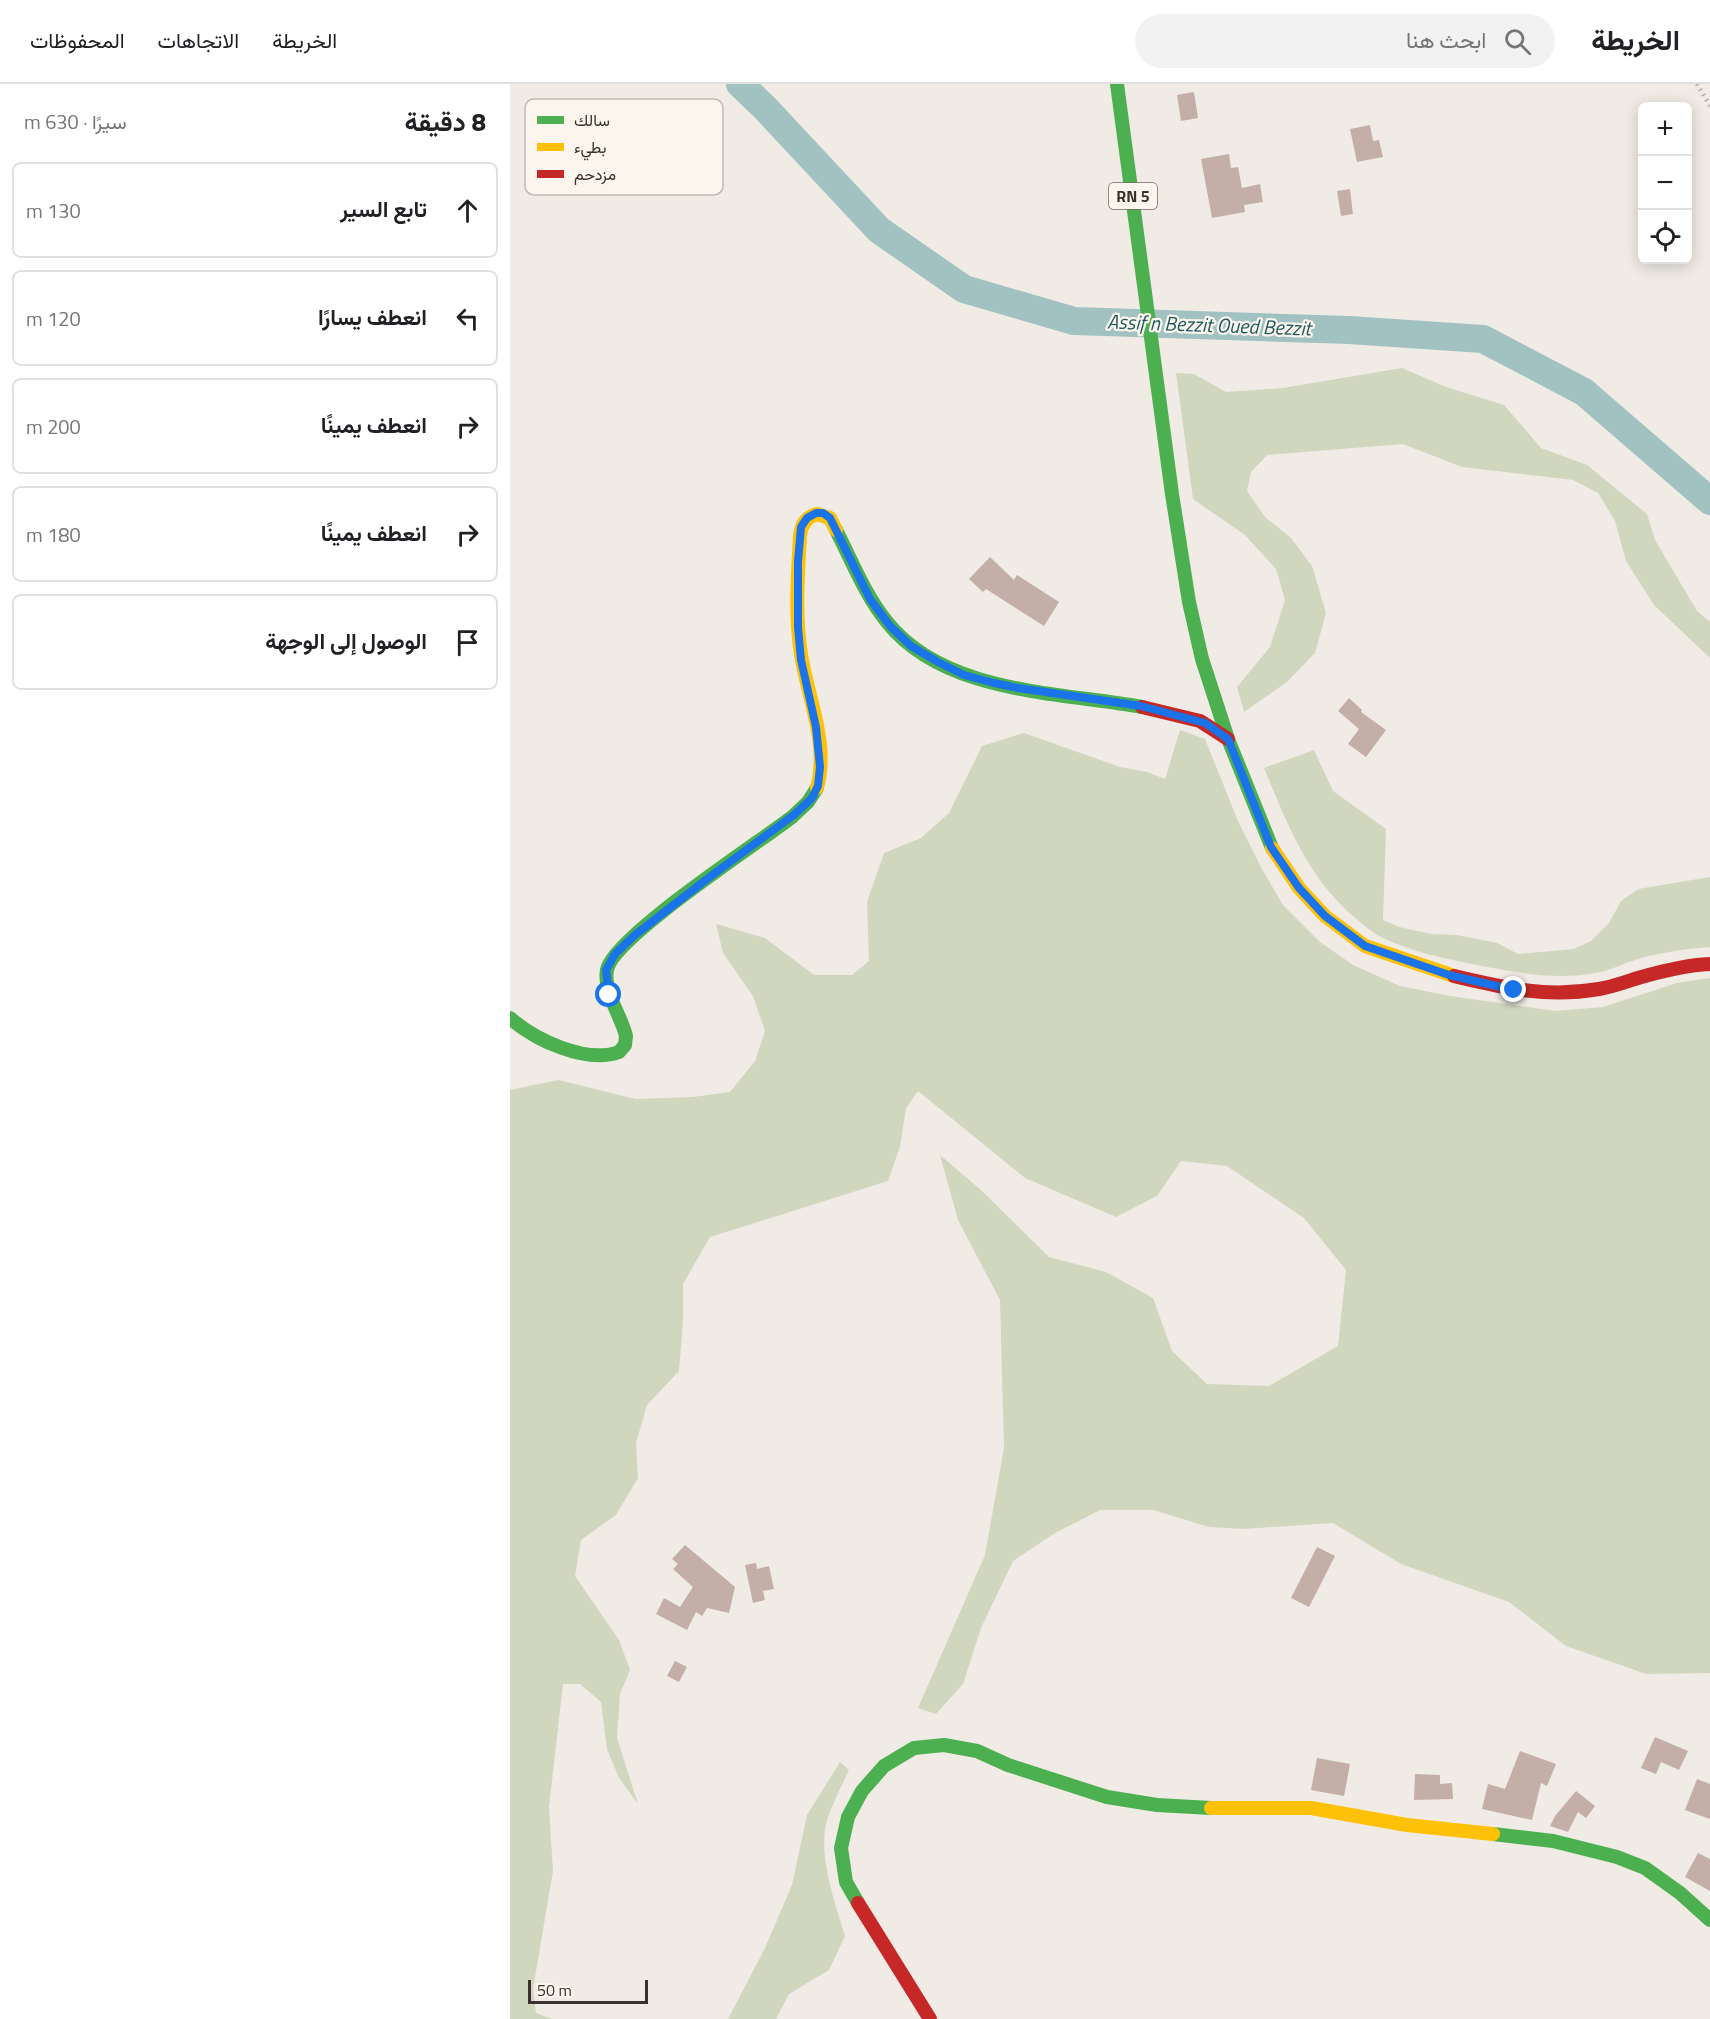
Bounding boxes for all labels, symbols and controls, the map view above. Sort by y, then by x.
search box [1135,14,1555,68]
text: الخريطة [1591,18,1680,61]
text: ابحث هنا [1406,23,1486,57]
text: المحفوظات [30,24,125,56]
text: الاتجاهات [158,24,239,56]
text: الخريطة [272,24,337,56]
icon: search [1501,25,1534,58]
legend [525,99,723,195]
text: 8 دقيقة [404,102,486,141]
map controls [1638,102,1692,264]
button: + [1638,102,1692,156]
text: سيرًا · 630 m [24,106,127,137]
text: سالك [574,108,610,132]
text: بطيء [574,135,606,161]
button: − [1638,156,1692,210]
text: مزدحم [574,162,616,186]
road number: RN 5 [1109,183,1157,209]
text: تابع السير [340,192,427,226]
icon: ahead [451,194,484,227]
text: 130 m [26,195,81,226]
button: locate [1638,210,1692,264]
text: انعطف يسارًا [318,300,427,334]
icon: left [451,302,484,335]
text: 120 m [26,303,81,334]
water label: Assif n Bezzit Oued Bezzit [1107,305,1314,344]
text: انعطف يمينًا [321,408,427,442]
icon: right [451,410,484,443]
text: 200 m [26,411,81,442]
text: انعطف يمينًا [321,516,427,550]
icon: right [451,518,484,551]
text: 180 m [26,519,81,550]
text: الوصول إلى الوجهة [265,624,427,658]
icon: arrive [451,626,484,659]
route end [1500,976,1526,1002]
route start [595,981,621,1007]
scale bar [528,1977,648,2004]
text: 50 m [537,1978,572,2002]

